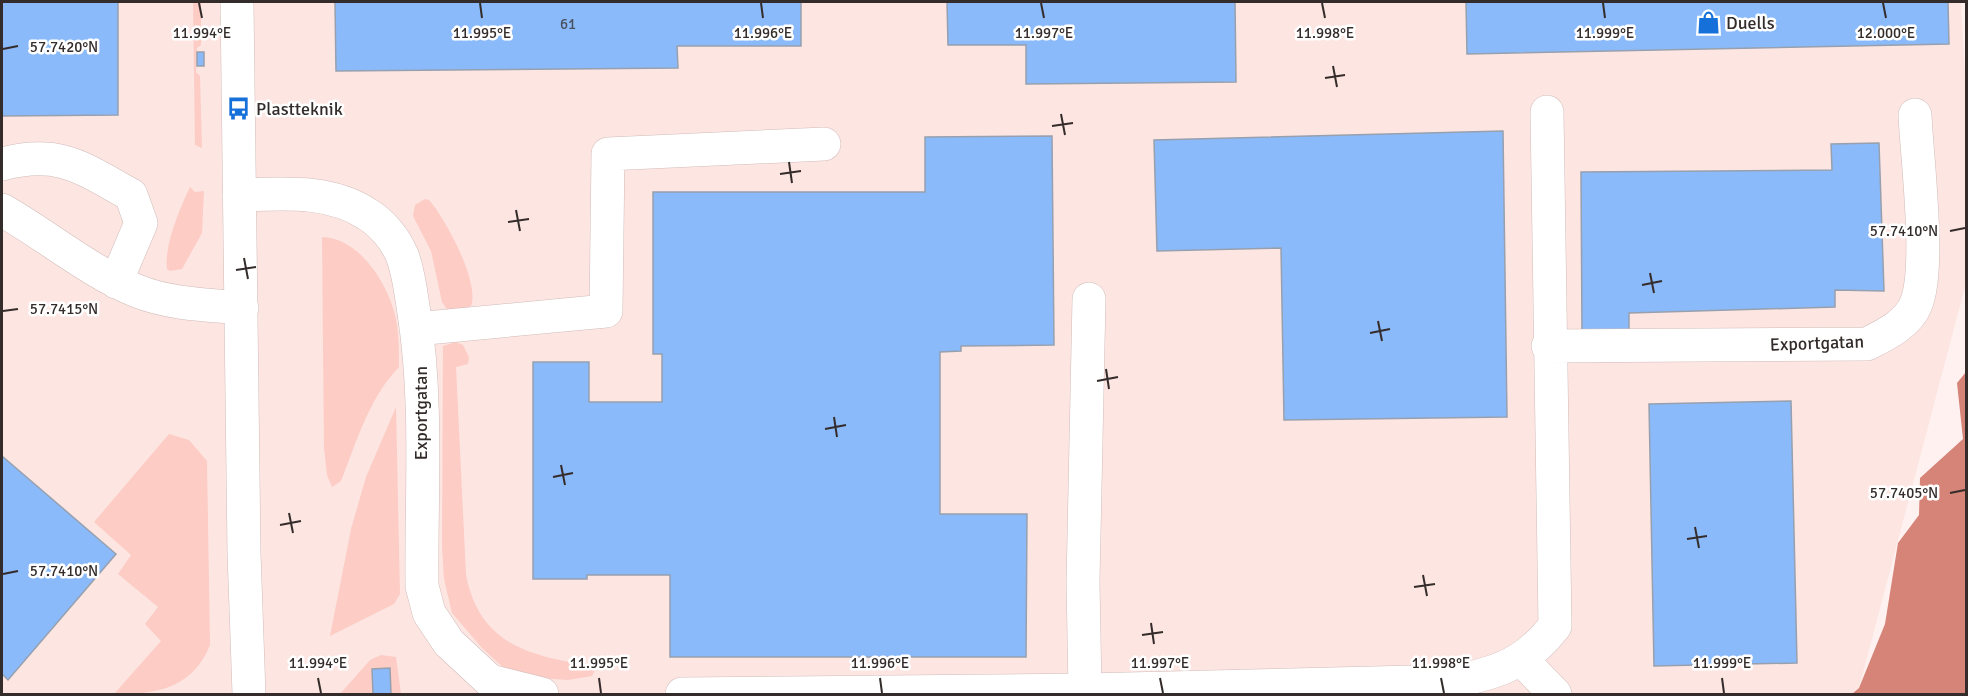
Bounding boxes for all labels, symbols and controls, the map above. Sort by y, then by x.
shop icon: Duells [1695,10,1721,36]
place label: Duells [1726,12,1775,34]
house number: 61 [560,15,576,33]
text: 11.994°E [173,24,231,42]
text: 11.995°E [453,24,511,42]
text: 11.996°E [734,24,792,42]
text: 11.997°E [1015,24,1073,42]
text: 11.998°E [1296,24,1354,42]
text: 11.999°E [1576,24,1634,42]
text: 12.000°E [1857,24,1915,42]
text: 57.7420°N [30,38,98,56]
bus stop icon: Plastteknik [225,96,251,122]
place label: Plastteknik [256,98,343,120]
text: 57.7410°N [1870,222,1938,240]
text: 57.7415°N [30,300,98,318]
street label: Exportgatan [1770,330,1864,356]
street label: Exportgatan [410,366,432,460]
text: 57.7405°N [1870,484,1938,502]
text: 57.7410°N [30,562,98,580]
text: 11.994°E [289,654,347,672]
text: 11.995°E [570,654,628,672]
text: 11.996°E [851,654,909,672]
text: 11.997°E [1131,654,1189,672]
text: 11.998°E [1412,654,1470,672]
text: 11.999°E [1693,654,1751,672]

